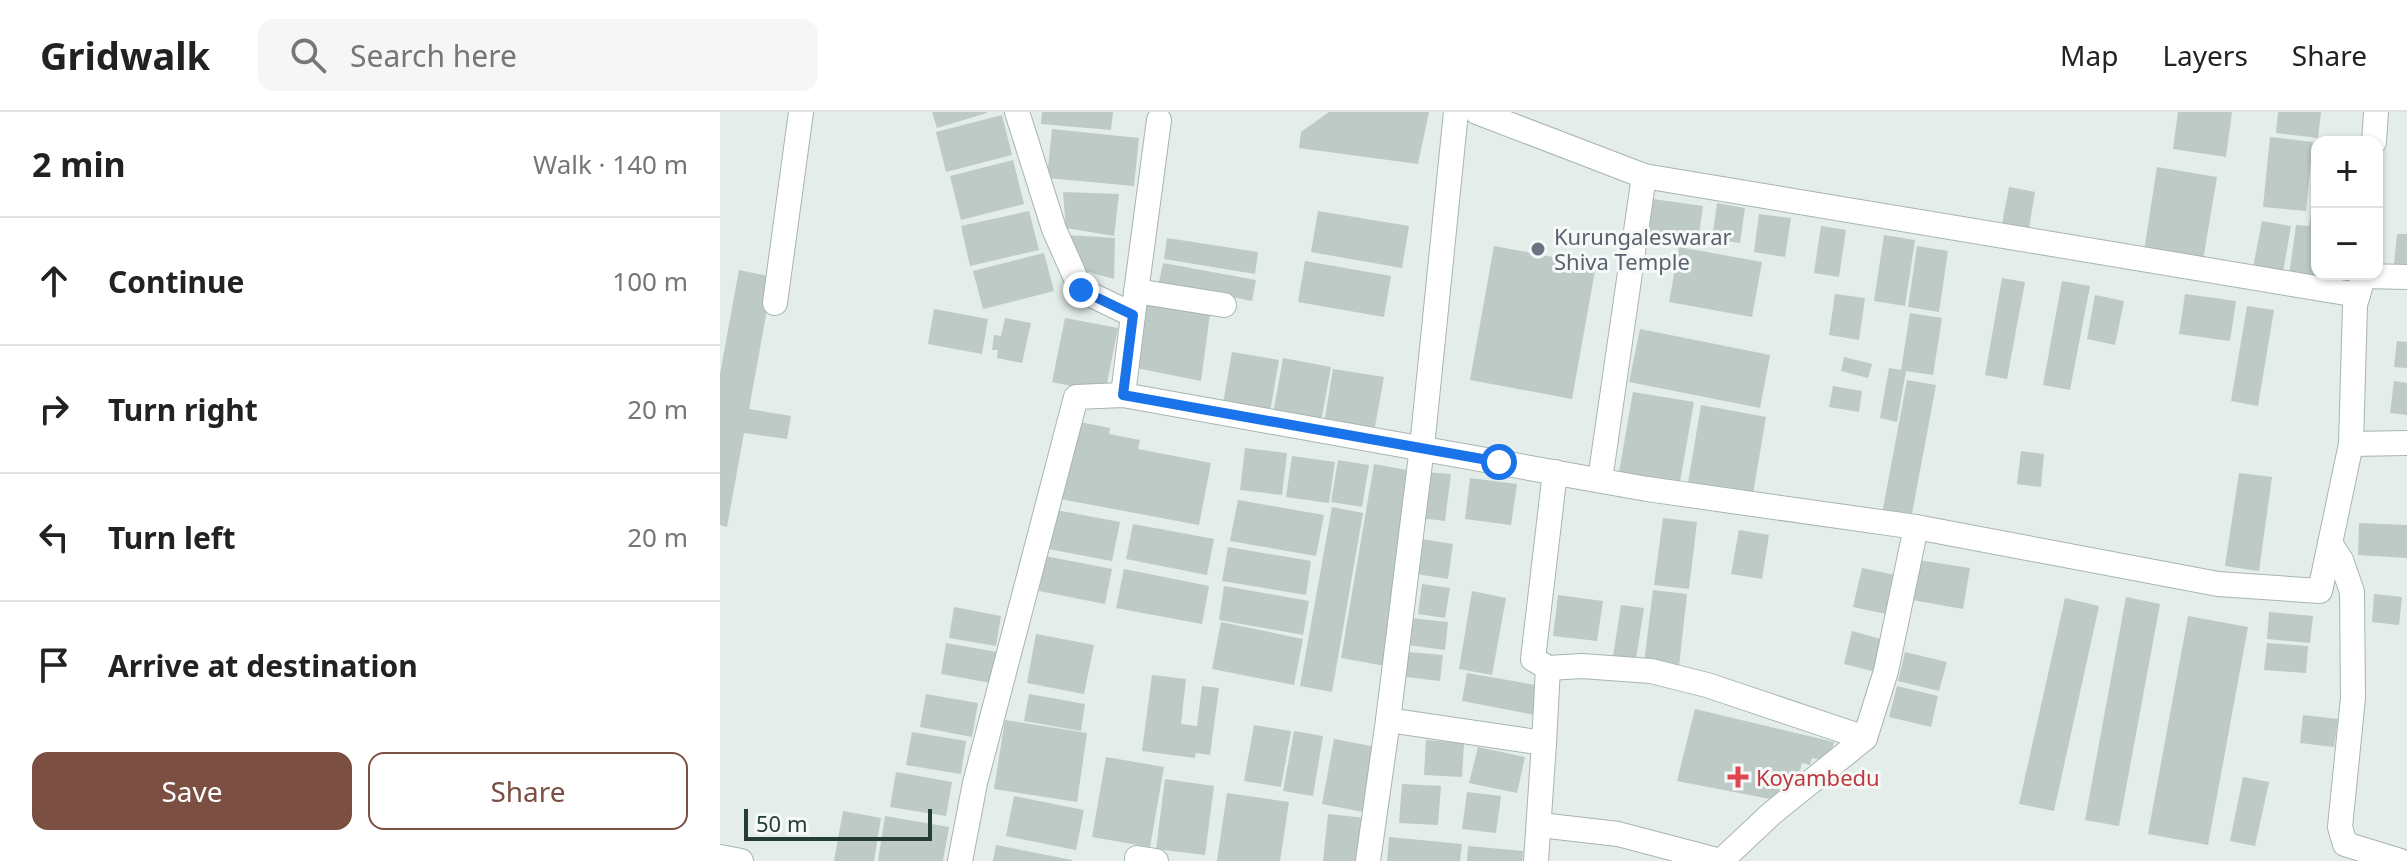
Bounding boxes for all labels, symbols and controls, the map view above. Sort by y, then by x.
search box [258,19,818,91]
text: Gridwalk [40,29,210,81]
icon: search [286,33,330,77]
text: Search here [350,35,517,76]
text: Map [2060,36,2118,74]
text: Layers [2162,36,2248,74]
text: Share [2292,36,2367,74]
map controls [2311,136,2383,280]
button: + [2311,136,2383,208]
text: 2 min [32,141,126,187]
text: Walk · 140 m [533,146,688,182]
button: − [2311,208,2383,280]
place label: Kurungaleswarar Shiva Temple [1554,221,1732,276]
marker: Kurungaleswarar Shiva Temple [1529,240,1547,258]
icon: ahead [32,259,76,303]
text: Continue [108,261,244,302]
text: 100 m [612,263,688,299]
route end [1063,272,1099,308]
icon: right [32,387,76,431]
text: Turn right [108,389,258,430]
text: 20 m [627,391,688,427]
route start [1481,444,1517,480]
icon: left [32,515,76,559]
text: Turn left [108,517,236,558]
text: 20 m [627,519,688,555]
icon: arrive [32,643,76,687]
text: Arrive at destination [108,645,418,686]
button: Save [32,752,352,830]
button: Share [368,752,688,830]
place label: Koyambedu [1756,762,1880,792]
marker: Koyambedu [1727,766,1749,788]
scale bar [744,805,932,841]
text: 50 m [756,808,807,838]

